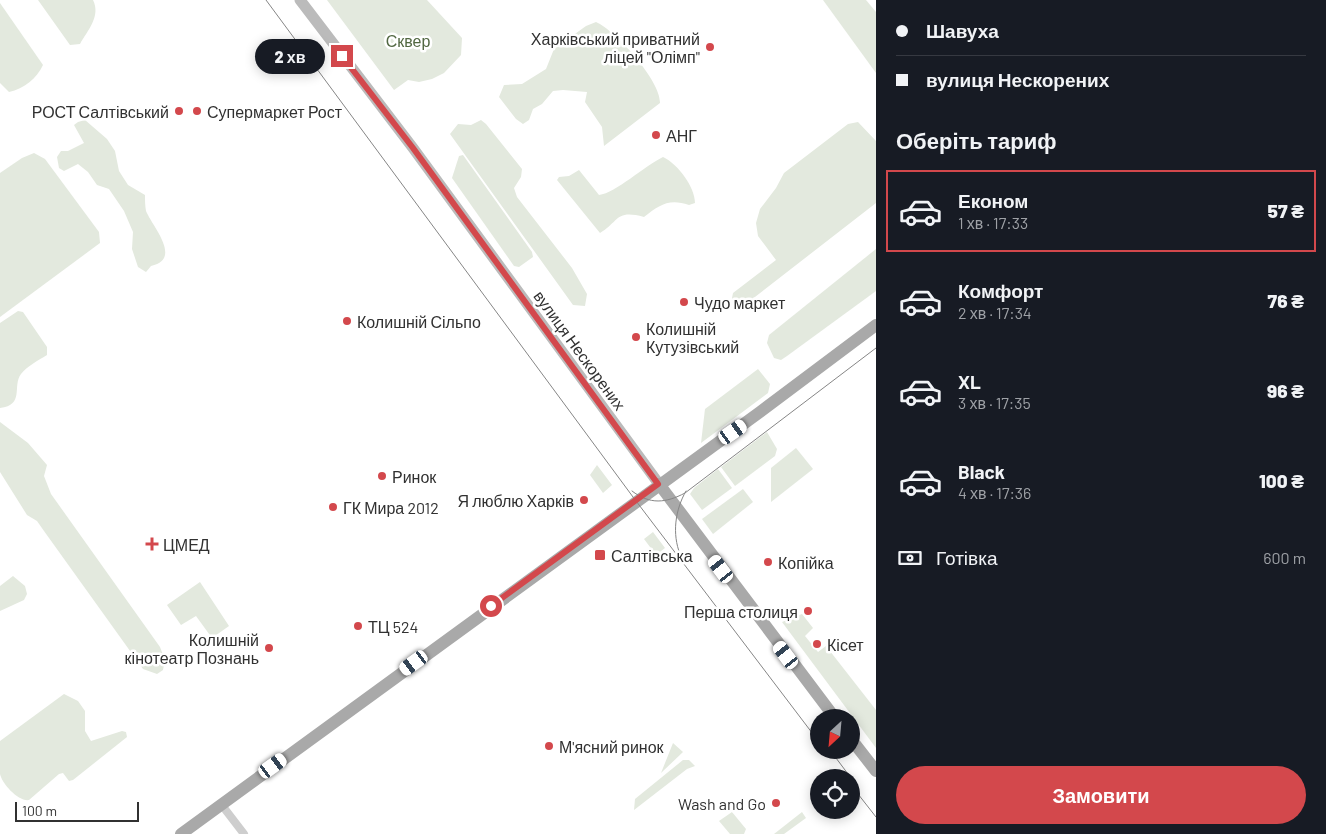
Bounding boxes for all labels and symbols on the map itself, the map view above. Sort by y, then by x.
place label: Харківський приватний ліцей "Олімп" [531,29,700,66]
park label: Сквер [386,31,430,50]
callout: 2 хв [255,38,324,74]
marker: Харківський приватний ліцей "Олімп" [704,41,716,53]
route end [331,45,353,67]
place label: РОСТ Салтівський [32,102,169,121]
place label: Супермаркет Рост [207,102,343,121]
marker: РОСТ Салтівський [173,105,185,117]
marker: Супермаркет Рост [191,105,203,117]
place label: АНГ [666,126,697,145]
marker: АНГ [650,129,662,141]
street label: вулиця Нескорених [530,286,630,414]
place label: Чудо маркет [694,293,786,312]
marker: Чудо маркет [678,296,690,308]
place label: Колишній Сільпо [357,312,481,331]
marker: Колишній Сільпо [341,315,353,327]
place label: Колишній Кутузівський [646,319,739,356]
marker: Колишній Кутузівський [630,331,642,343]
car [716,417,749,447]
place label: Ринок [392,467,437,486]
marker: Ринок [376,470,388,482]
place label: Я люблю Харків [457,491,574,510]
marker: Я люблю Харків [578,494,590,506]
place label: ГК Мира 2012 [343,498,439,517]
marker: ГК Мира 2012 [327,501,339,513]
place label: ЦМЕД [163,535,210,554]
marker: ЦМЕД [145,537,159,551]
place label: Салтівська [611,546,693,565]
marker: Салтівська [593,548,607,562]
car [705,553,736,585]
place label: Копійка [778,553,834,572]
marker: Копійка [762,556,774,568]
route start [480,595,502,617]
place label: Перша столиця [684,602,798,621]
marker: Перша столиця [802,605,814,617]
place label: ТЦ 524 [368,617,418,636]
marker: ТЦ 524 [352,620,364,632]
place label: Колишній кінотеатр Познань [125,630,259,667]
place label: Кісет [827,635,864,654]
marker: Кісет [811,638,823,650]
car [770,639,801,671]
marker: Колишній кінотеатр Познань [263,642,275,654]
car [397,648,430,678]
north arrow [810,709,860,759]
place label: М'ясний ринок [559,737,665,756]
marker: М'ясний ринок [543,740,555,752]
car [256,751,289,781]
place label: Wash and Go [678,794,766,813]
marker: Wash and Go [770,797,782,809]
scale bar [15,799,139,822]

